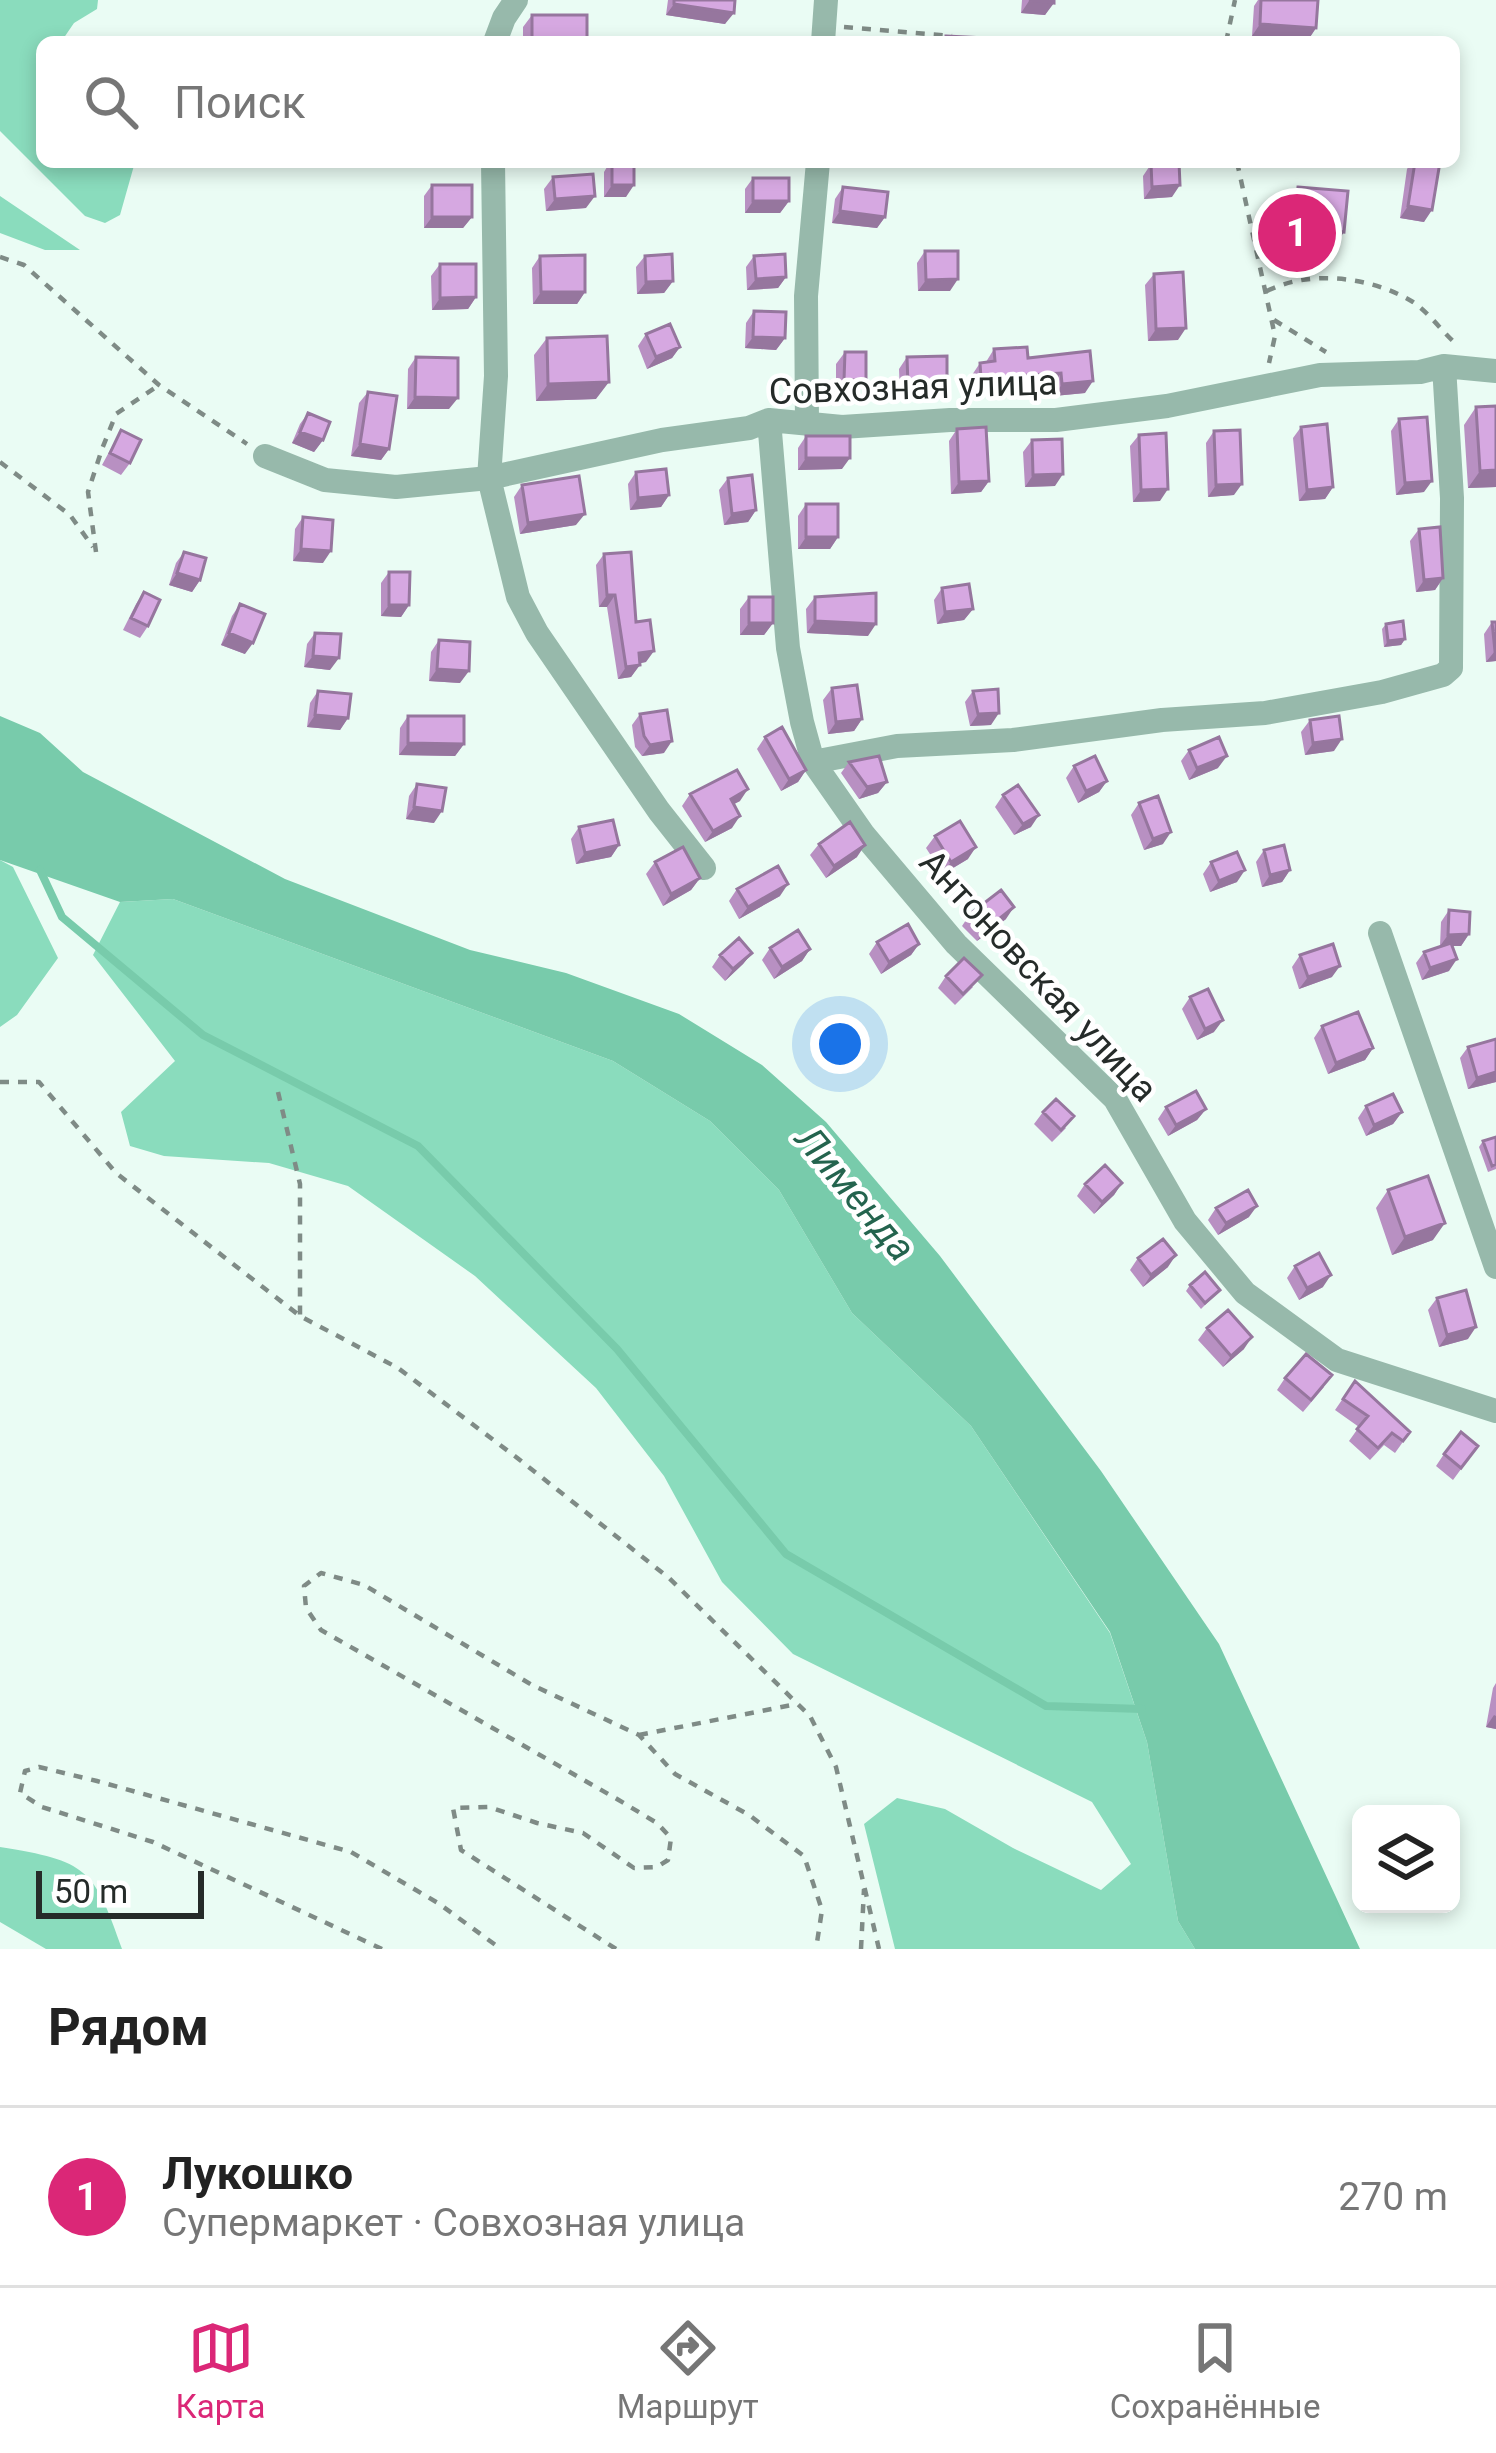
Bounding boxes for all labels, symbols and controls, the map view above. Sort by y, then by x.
search box [36,36,1460,168]
icon: search [78,69,144,135]
text: Поиск [174,76,306,129]
pin: 1 [1258,188,1336,278]
street label: Совхозная улица [768,361,1058,413]
street label: Антоновская улица [911,841,1166,1110]
your location [810,1014,870,1074]
water label: Лименда [784,1115,925,1270]
map controls [1352,1805,1460,1913]
button: layers [1352,1805,1460,1913]
scale bar [36,1865,204,1918]
text: 50 m [54,1872,128,1911]
text: Рядом [48,1998,209,2057]
text: Лукошко [162,2147,353,2200]
text: 1 [76,2174,98,2220]
text: 270 m [1338,2174,1448,2220]
text: Супермаркет · Совхозная улица [162,2200,745,2246]
tab: Карта [176,2315,266,2426]
tab: Маршрут [617,2315,759,2426]
tab: Сохранённые [1110,2315,1320,2426]

